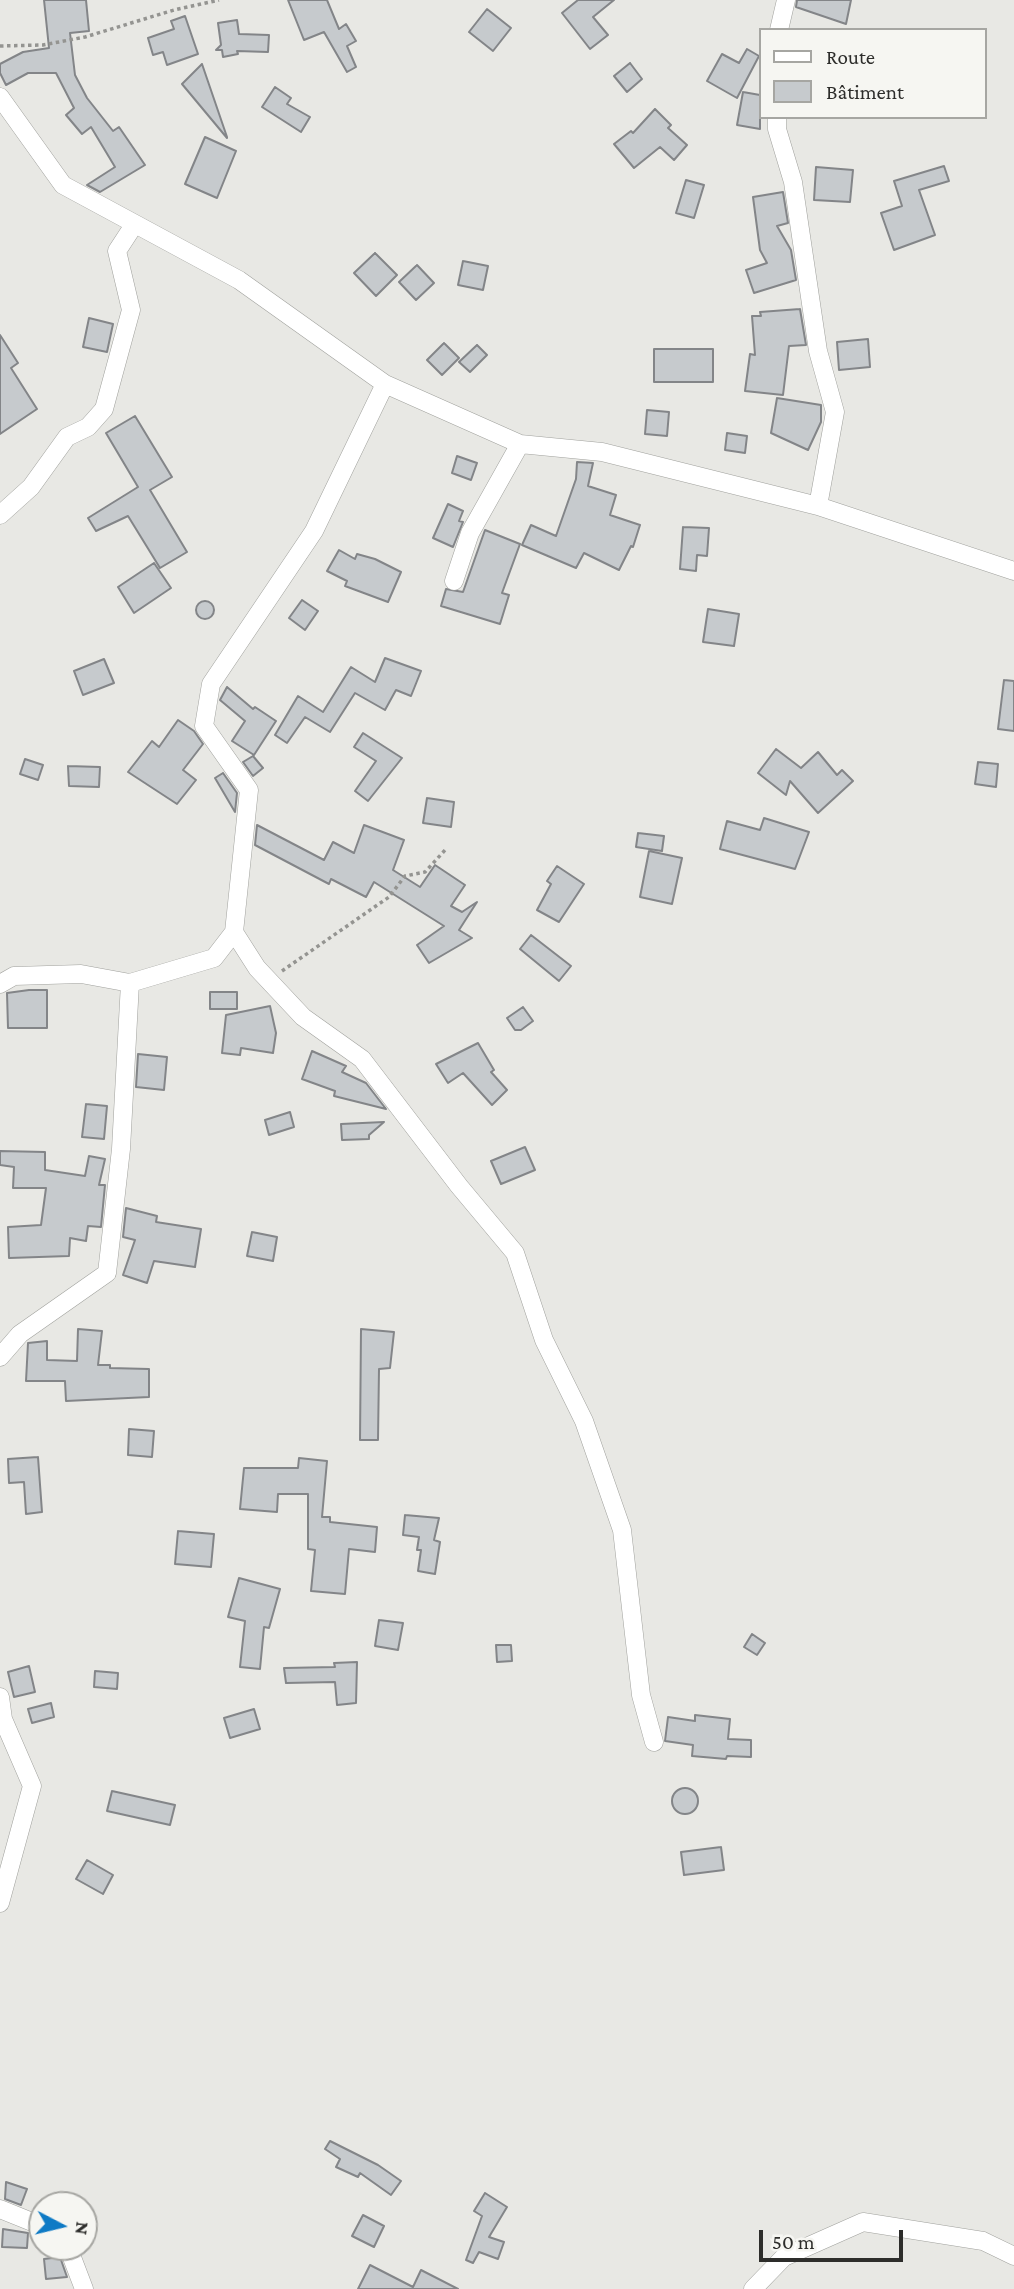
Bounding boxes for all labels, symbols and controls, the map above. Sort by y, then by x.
legend [758,28,986,119]
text: Route [826,45,875,69]
text: Bâtiment [826,80,904,104]
north arrow [28,2191,98,2261]
scale bar [762,2216,906,2260]
text: N [71,2221,94,2236]
text: 50 m [772,2230,815,2254]

